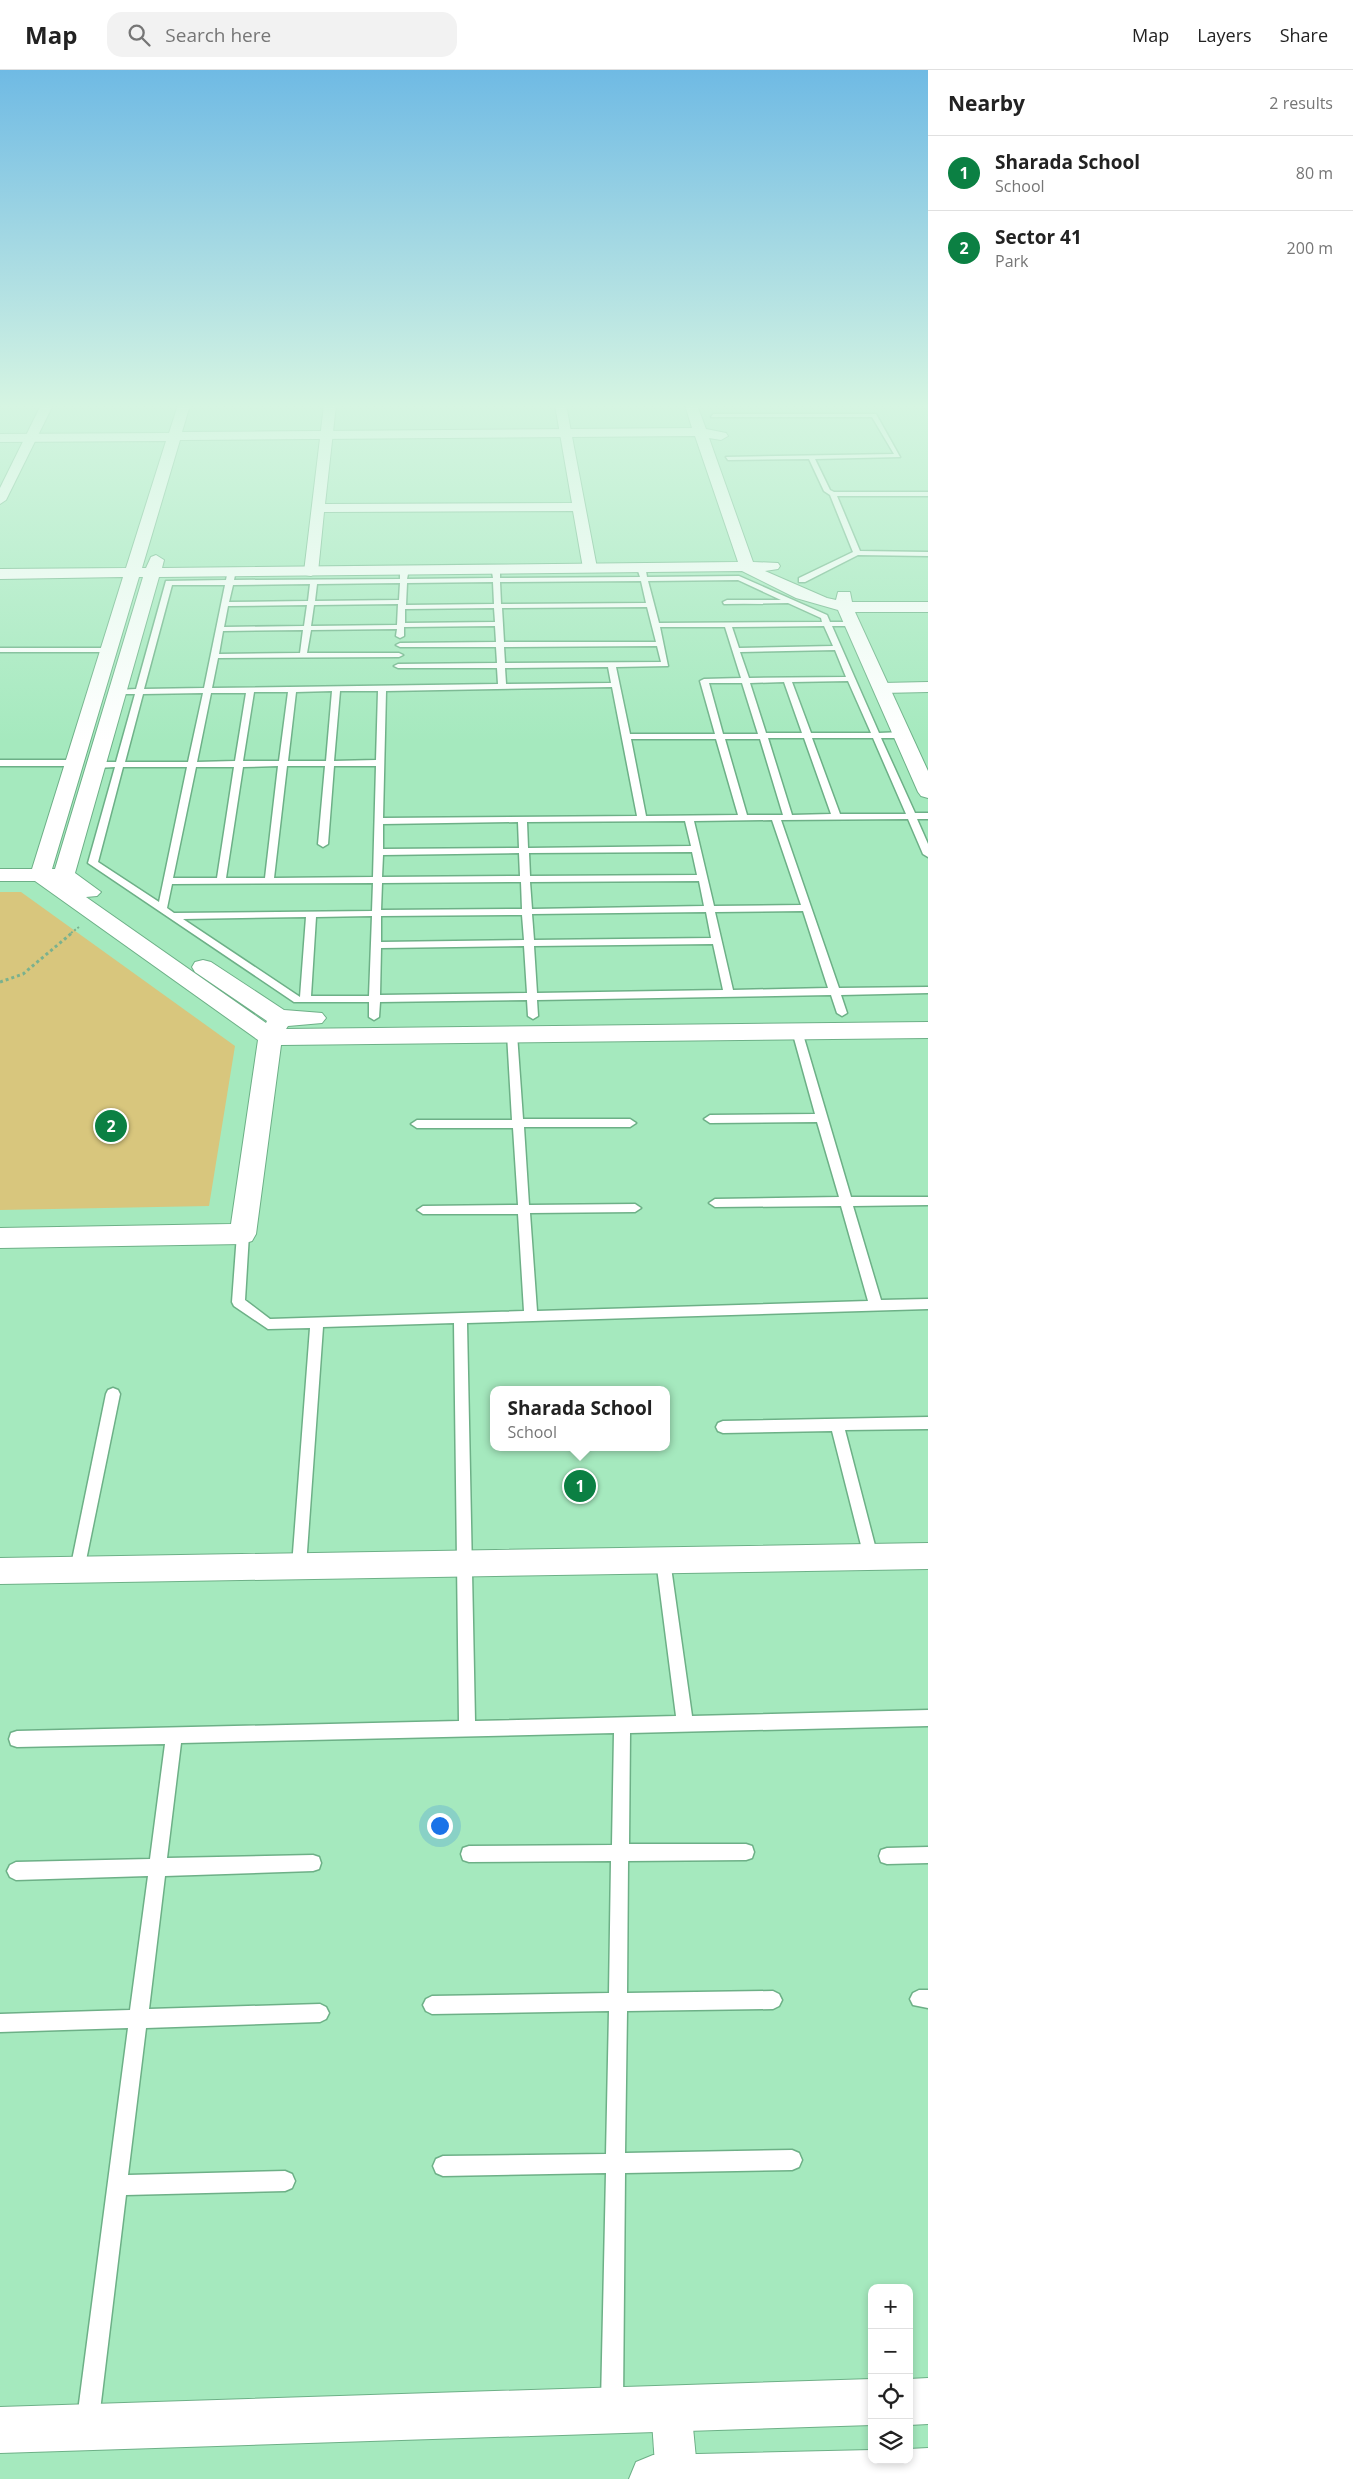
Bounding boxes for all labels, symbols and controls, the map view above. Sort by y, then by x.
search box [107,12,457,57]
text: Map [25,18,77,51]
icon: search [125,21,153,49]
text: Search here [165,22,271,48]
text: Map [1132,23,1169,47]
text: Layers [1197,23,1252,47]
text: Share [1280,23,1328,47]
text: Nearby [948,89,1025,117]
text: 2 results [1269,92,1333,114]
text: Sharada School [995,149,1140,175]
text: 1 [959,162,969,184]
text: 80 m [1296,162,1333,184]
text: School [995,175,1045,197]
text: Sector 41 [995,224,1082,250]
text: 2 [959,237,969,259]
text: 200 m [1287,237,1333,259]
text: Park [995,250,1028,272]
pin: 2 [95,1107,127,1145]
popup [490,1386,670,1451]
text: Sharada School [507,1395,653,1421]
text: School [507,1421,557,1443]
pin: 1 [564,1467,596,1505]
your location [427,1813,453,1839]
map controls [868,2284,913,2464]
button: + [868,2284,913,2329]
button: − [868,2329,913,2374]
button: locate [868,2374,913,2419]
button: layers [868,2419,913,2464]

